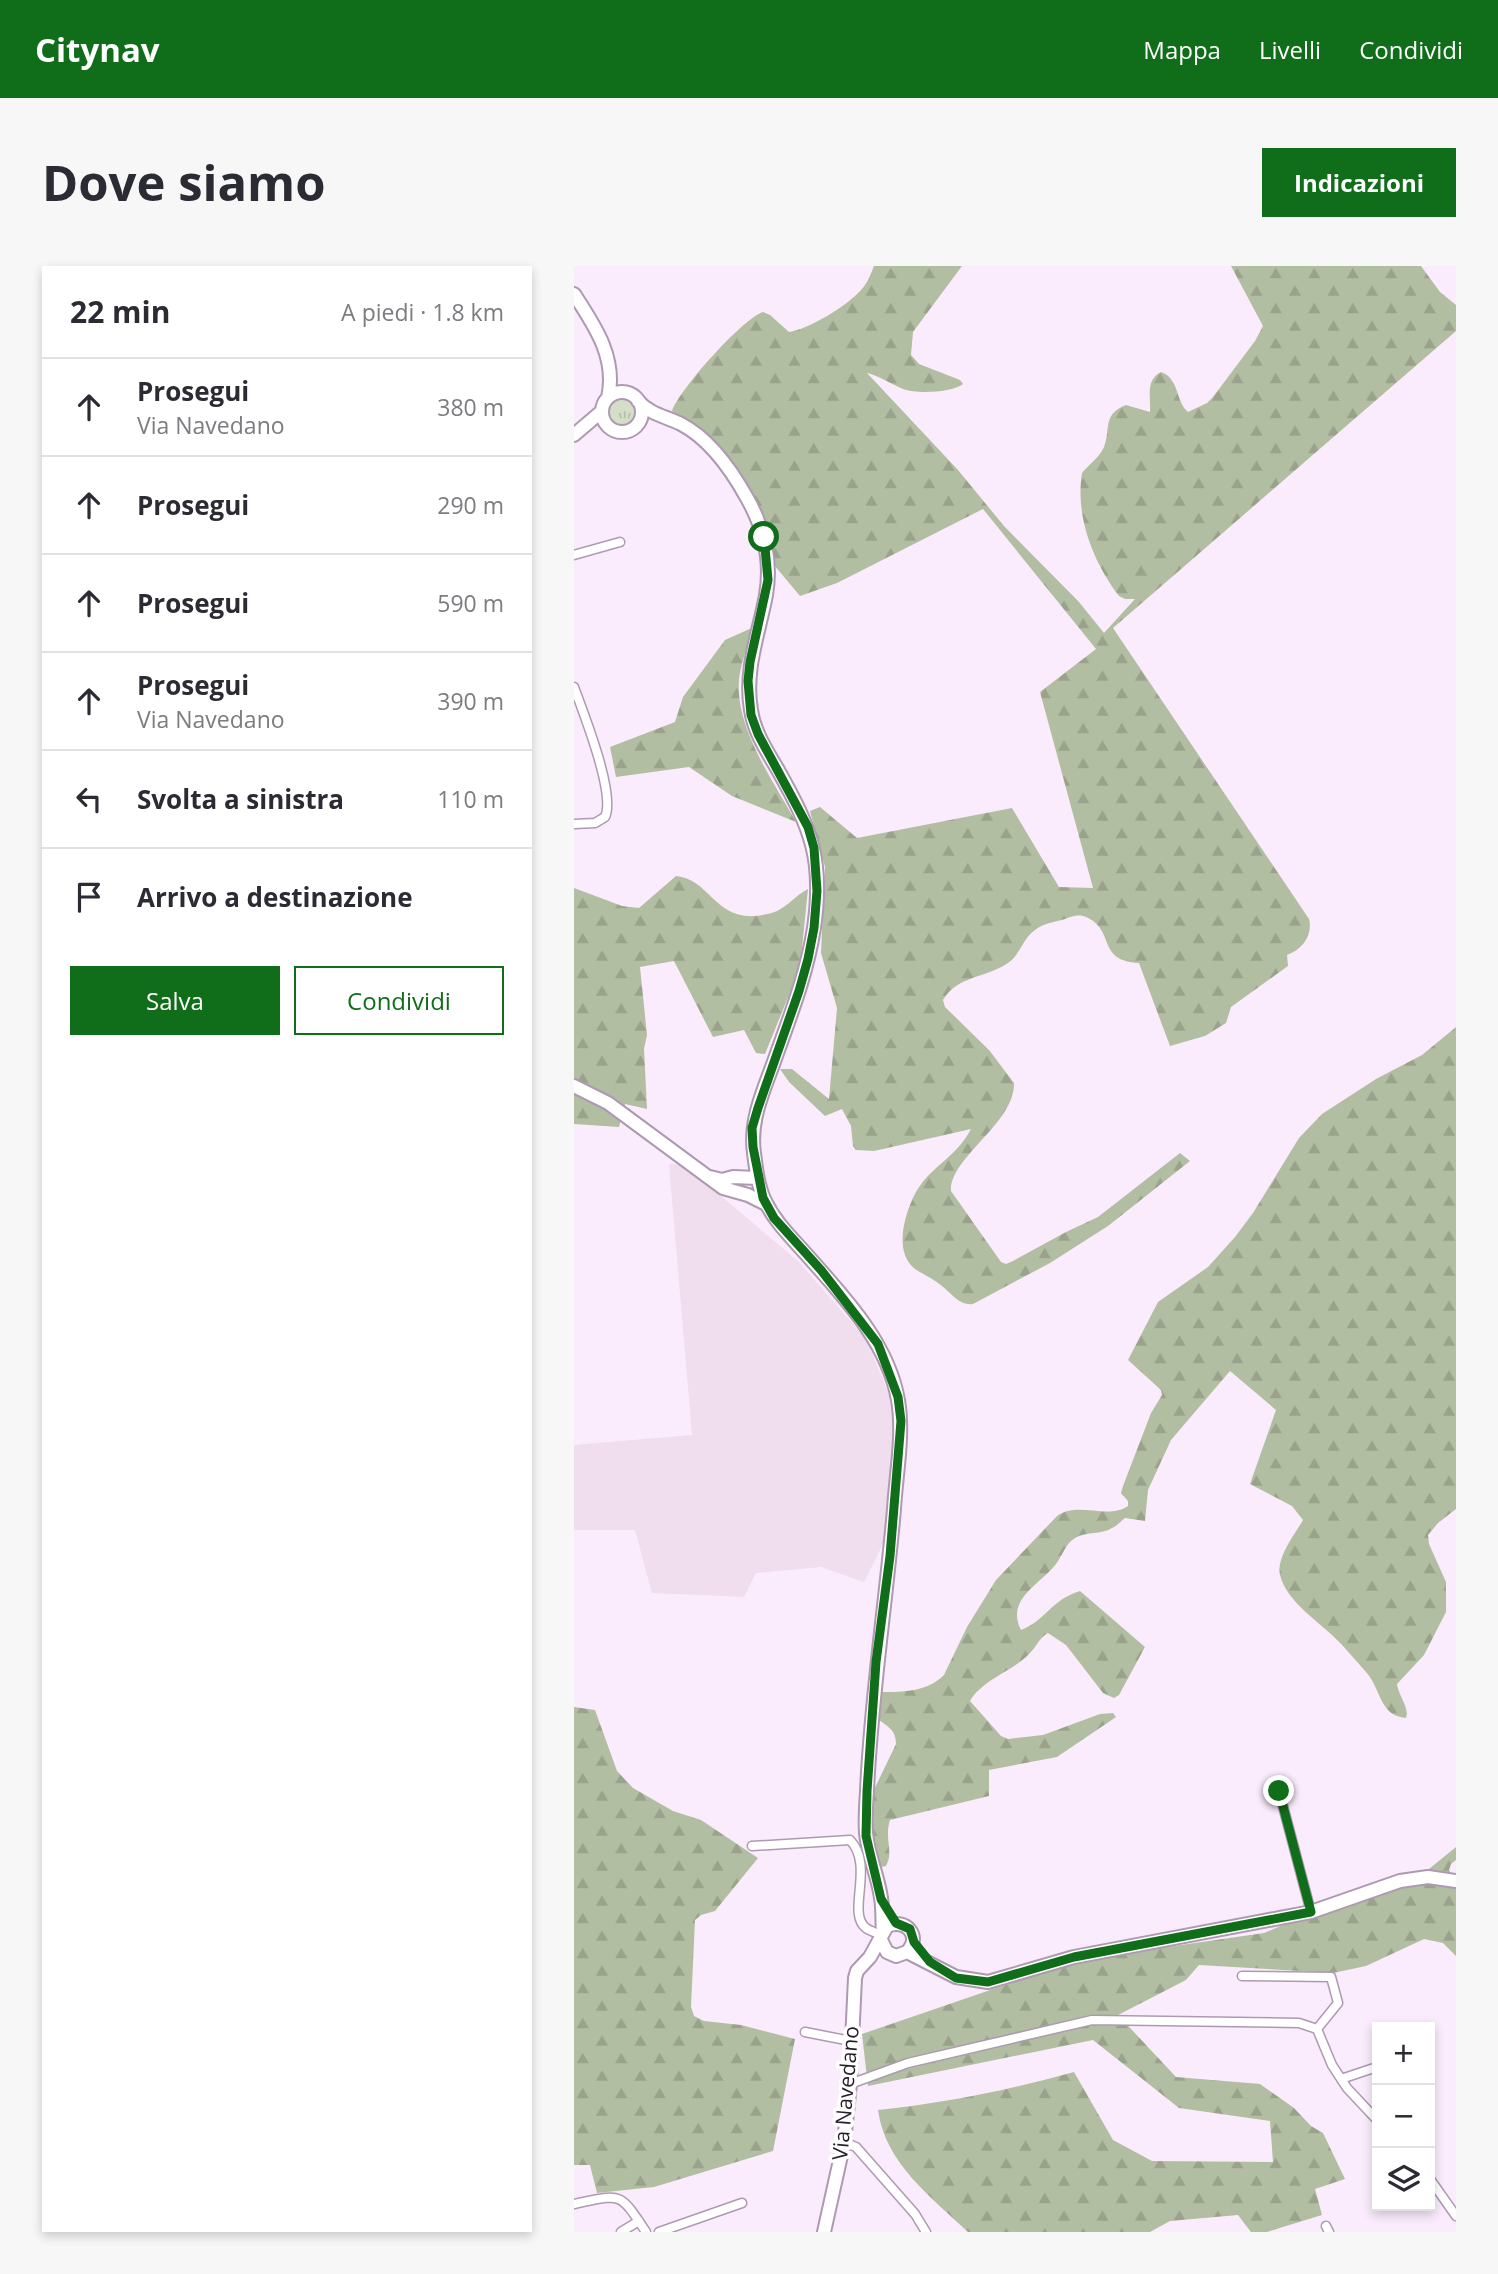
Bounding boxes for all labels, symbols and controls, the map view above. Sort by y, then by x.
text: Citynav [35,27,160,72]
text: Mappa [1143,33,1221,66]
text: Livelli [1259,33,1321,66]
text: Condividi [1359,33,1463,66]
button: Indicazioni [1262,148,1456,217]
text: Dove siamo [42,149,326,215]
text: 22 min [70,291,170,332]
text: A piedi · 1.8 km [341,296,504,328]
text: Prosegui [137,373,249,409]
icon: ahead [70,388,108,426]
text: 380 m [437,391,504,423]
text: Via Navedano [137,409,285,441]
icon: ahead [70,486,108,524]
text: Prosegui [137,487,249,523]
text: 290 m [437,489,504,521]
route start [748,521,779,552]
icon: ahead [70,584,108,622]
text: Prosegui [137,585,249,621]
text: 590 m [437,587,504,619]
text: Prosegui [137,667,249,703]
icon: ahead [70,682,108,720]
text: 390 m [437,685,504,717]
text: Via Navedano [137,703,285,735]
icon: left [70,780,108,818]
text: Svolta a sinistra [137,781,344,817]
text: 110 m [437,783,504,815]
icon: arrive [70,878,108,916]
text: Arrivo a destinazione [137,879,413,915]
button: Salva [70,966,280,1035]
button: Condividi [294,966,504,1035]
route end [1263,1775,1294,1806]
map controls [1372,2022,1435,2211]
button: + [1372,2022,1435,2085]
street label: Via Navedano [825,2025,865,2161]
button: − [1372,2085,1435,2148]
button: layers [1372,2148,1435,2211]

